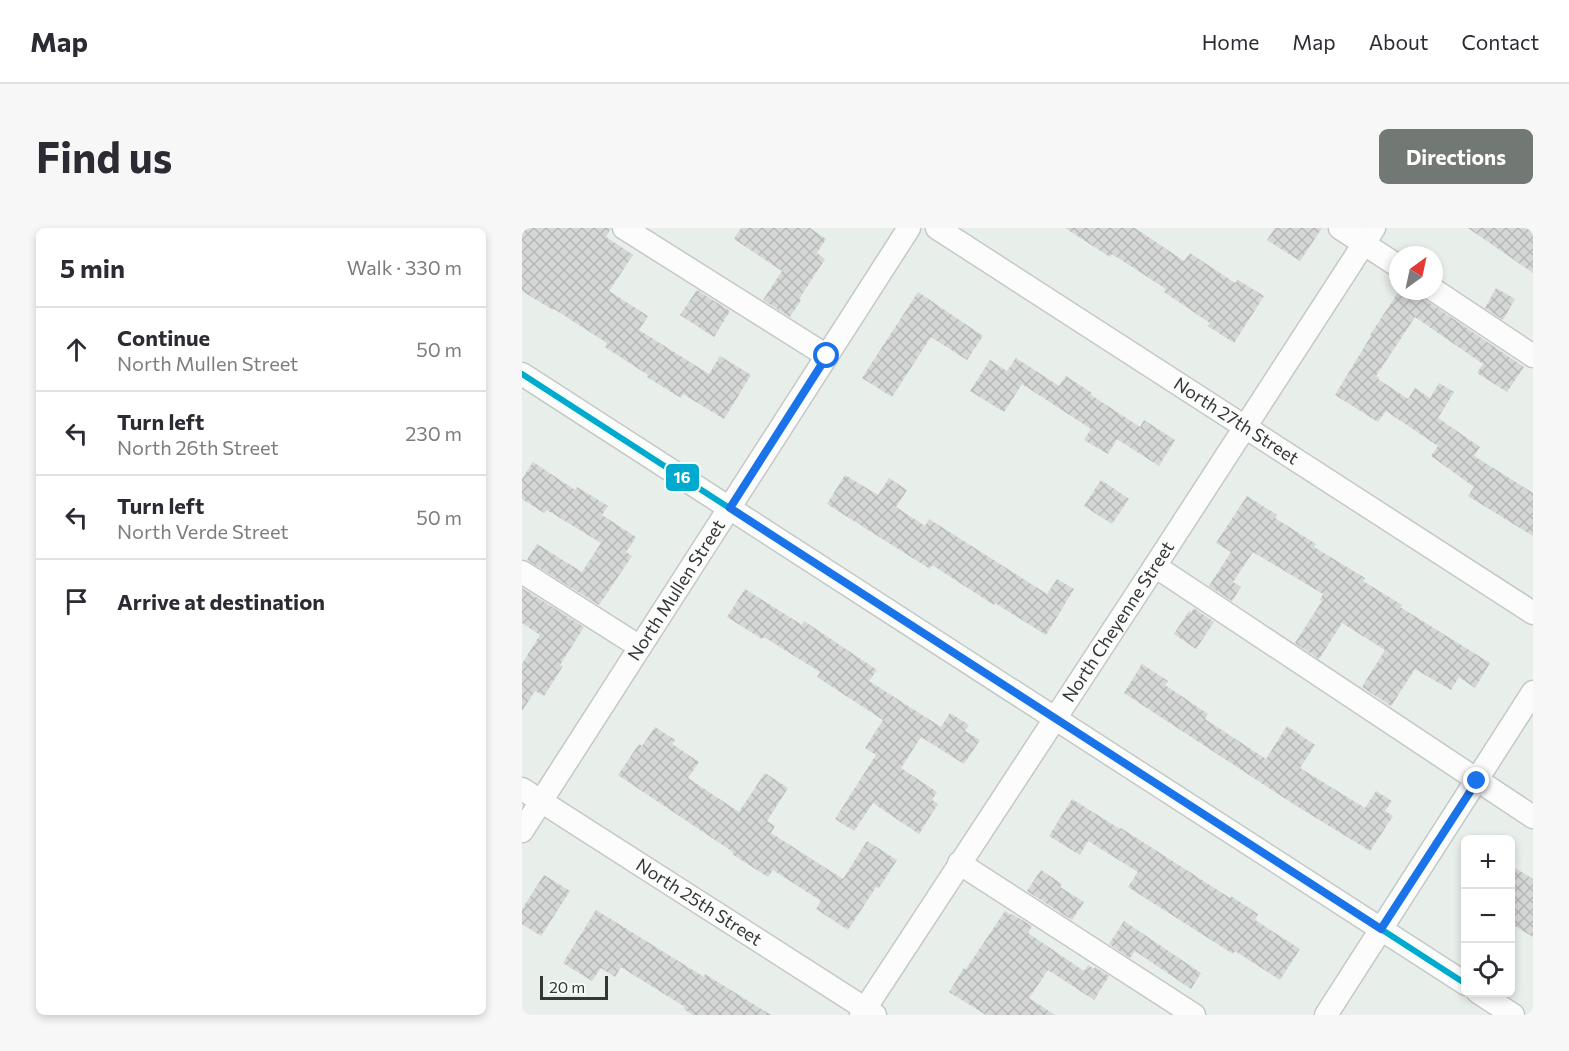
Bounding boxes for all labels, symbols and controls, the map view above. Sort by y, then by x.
text: Map [30,24,88,58]
text: Home [1202,29,1259,54]
text: Map [1292,29,1336,54]
text: About [1369,29,1428,54]
text: Contact [1461,29,1539,54]
button: Directions [1379,129,1533,184]
text: Find us [36,130,172,182]
north arrow [1389,246,1443,300]
text: 5 min [60,252,125,283]
text: Walk · 330 m [347,255,462,279]
text: Continue [117,324,210,351]
icon: ahead [60,333,93,366]
text: 50 m [416,337,462,361]
route start [813,342,839,368]
text: North Mullen Street [117,351,298,375]
street label: North 27th Street [1170,372,1303,469]
text: Turn left [117,408,204,435]
icon: left [60,417,93,450]
text: 230 m [405,421,462,445]
text: North 26th Street [117,435,279,459]
line badge: 16 [665,463,700,492]
text: 16 [673,467,691,486]
text: Turn left [117,492,204,519]
icon: left [60,501,93,534]
text: 50 m [416,505,462,529]
street label: North Mullen Street [622,515,729,664]
text: North Verde Street [117,519,289,543]
street label: North Cheyenne Street [1057,537,1178,706]
icon: arrive [60,585,93,618]
text: Arrive at destination [117,588,325,615]
route end [1463,767,1489,793]
map controls [1461,835,1515,997]
button: + [1461,835,1515,889]
street label: North 25th Street [632,853,766,950]
button: − [1461,889,1515,943]
button: locate [1461,943,1515,997]
scale bar [540,973,608,1000]
text: 20 m [549,977,585,996]

